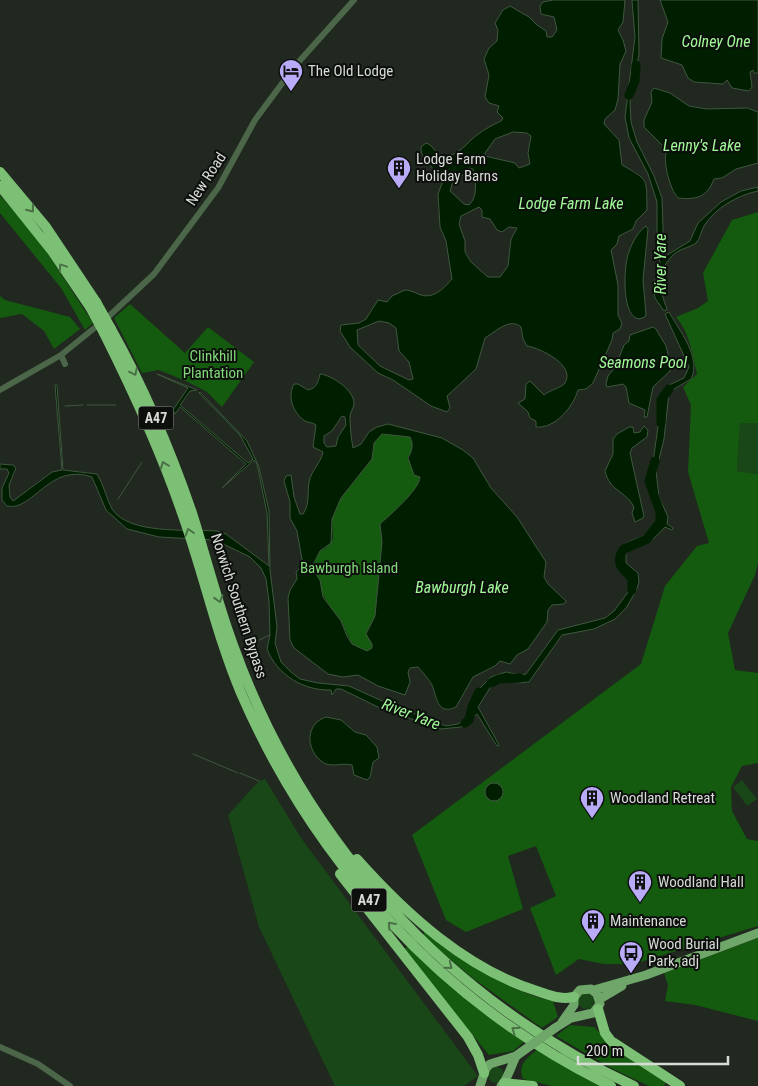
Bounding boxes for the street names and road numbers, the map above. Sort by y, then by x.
street label: New Road [182,149,230,209]
road number: A47 [138,406,174,429]
street label: Norwich Southern Bypass [207,531,271,681]
road number: A47 [352,888,386,912]

